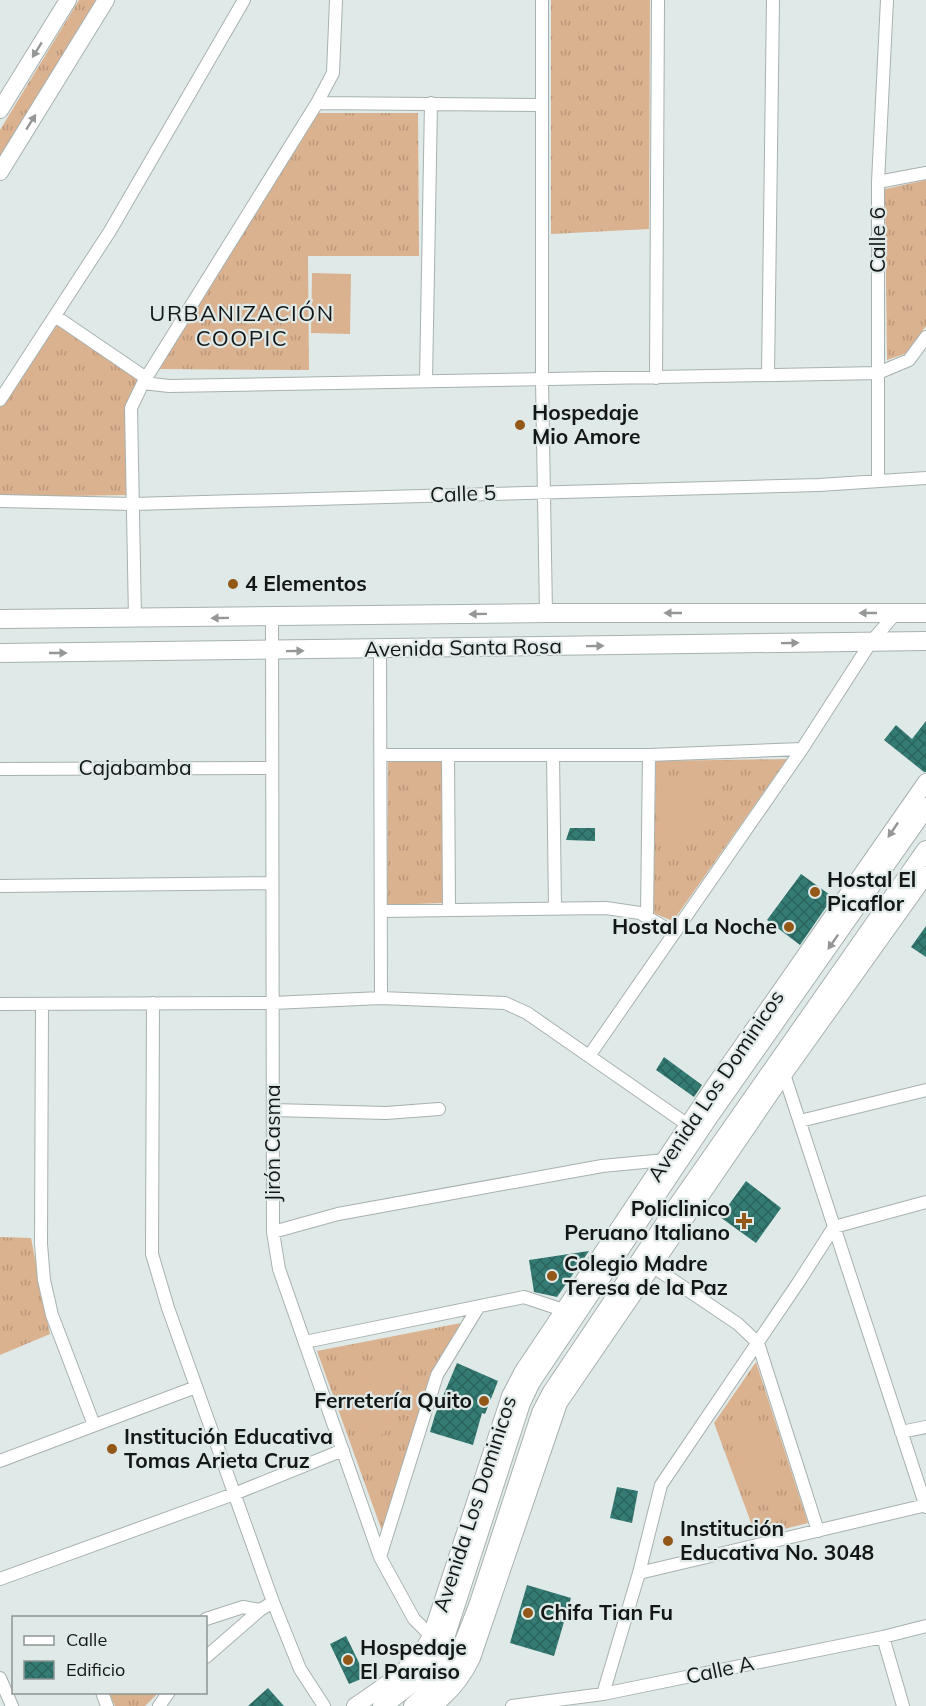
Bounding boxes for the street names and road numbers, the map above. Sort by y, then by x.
street label: Calle 6 [864,207,890,273]
street label: Calle 5 [429,479,496,507]
street label: Avenida Santa Rosa [364,632,562,662]
street label: Cajabamba [78,754,192,780]
street label: Avenida Los Dominicos [641,985,789,1186]
street label: Jirón Casma [259,1084,285,1202]
street label: Avenida Los Dominicos [427,1392,521,1615]
street label: Calle A [683,1649,757,1689]

